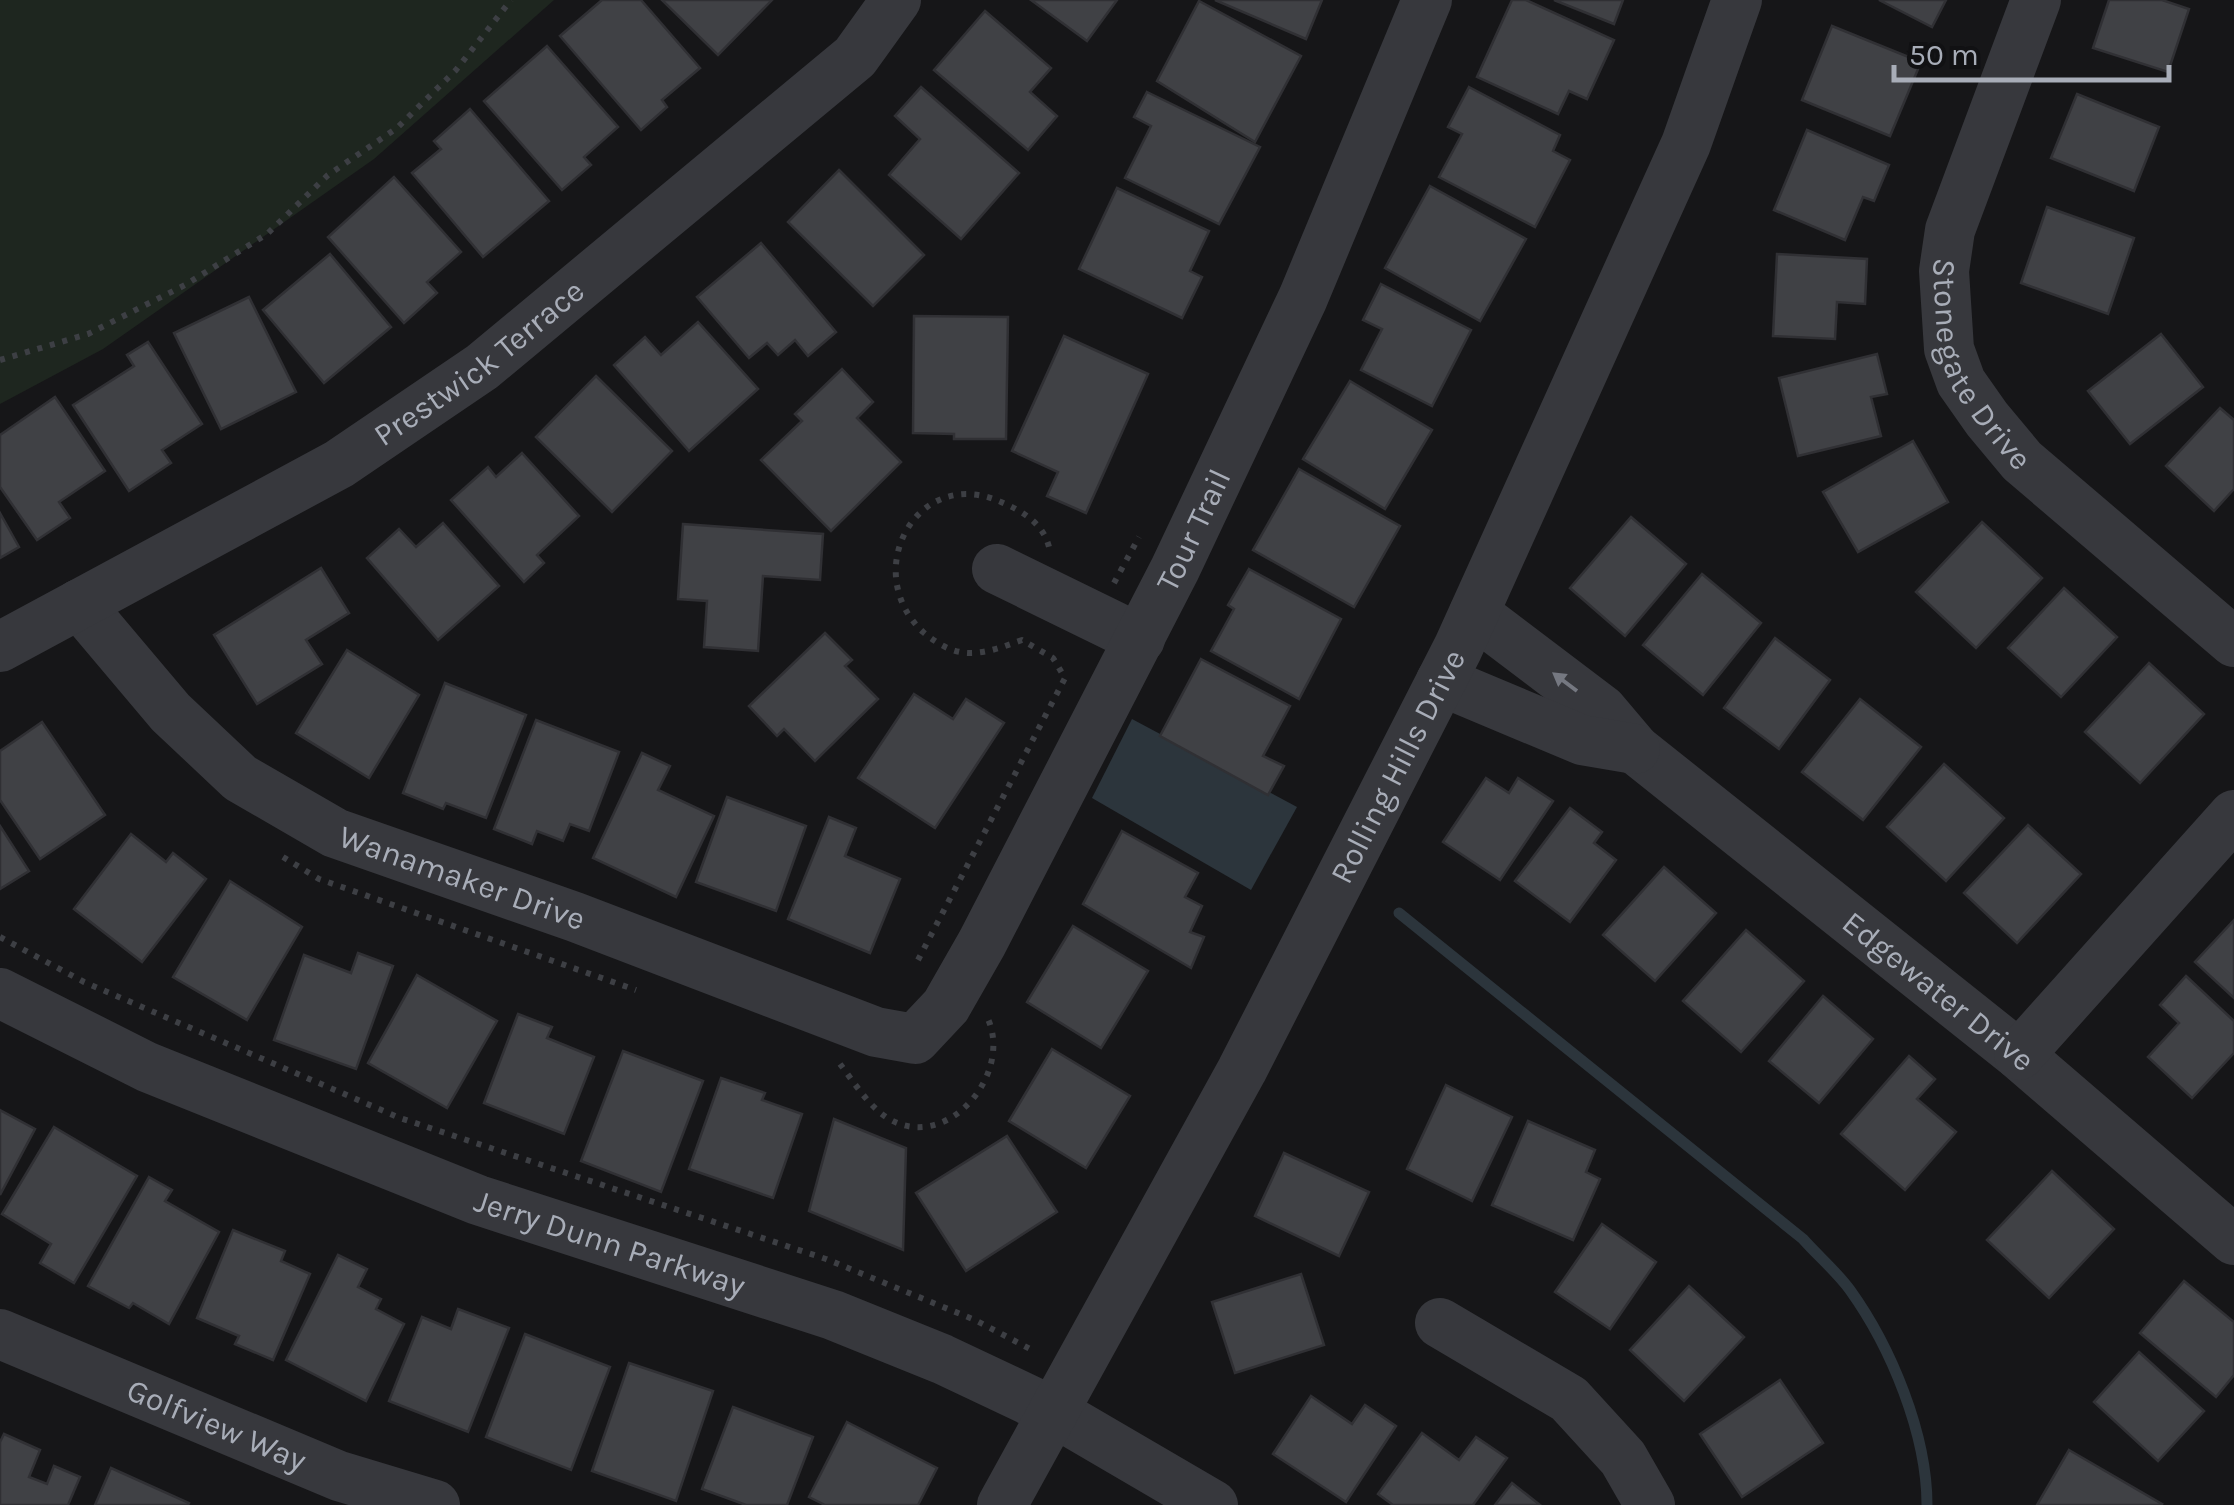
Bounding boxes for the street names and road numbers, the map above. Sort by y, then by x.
street label: Stonegate Drive [1925,256,2040,477]
street label: Prestwick Terrace [367,272,591,453]
street label: Tour Trail [1148,463,1238,597]
street label: Rolling Hills Drive [1322,643,1473,889]
street label: Wanamaker Drive [334,817,591,938]
street label: Edgewater Drive [1835,903,2042,1079]
street label: Jerry Dunn Parkway [470,1182,750,1304]
street label: Golfview Way [121,1371,312,1479]

